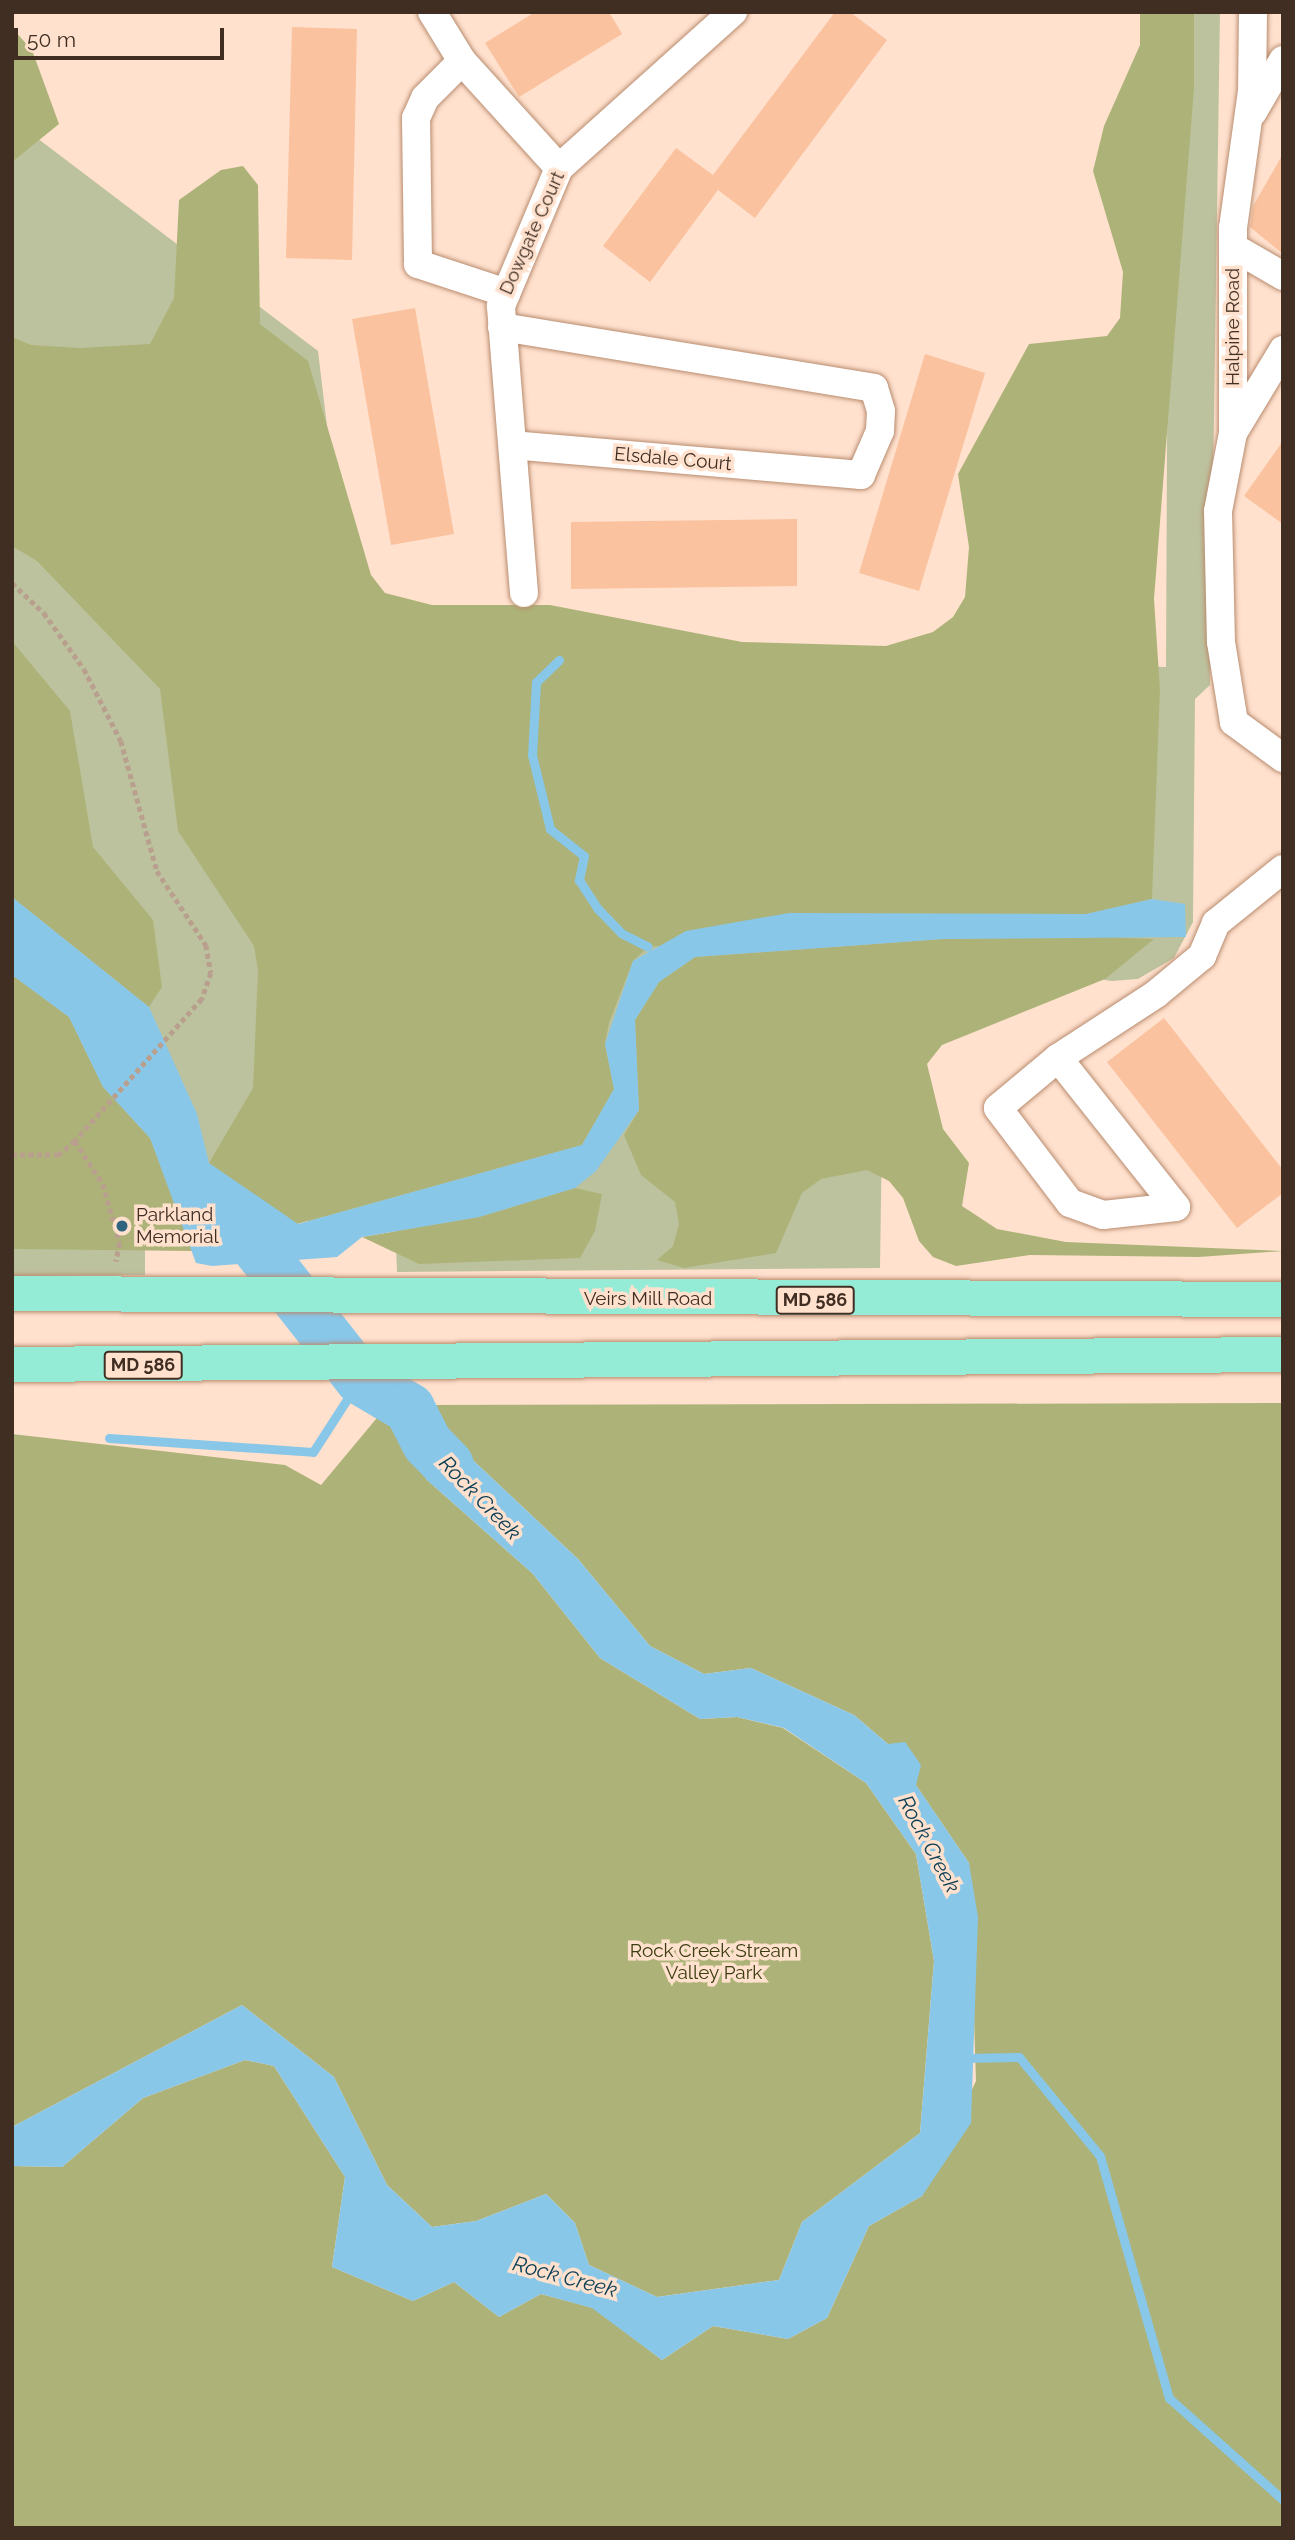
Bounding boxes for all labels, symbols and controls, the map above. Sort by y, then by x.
scale bar [18,14,228,58]
text: 50 m [27,27,76,52]
street label: Dowgate Court [495,168,569,298]
street label: Halpine Road [1222,268,1244,386]
street label: Elsdale Court [613,443,733,475]
place label: Parkland Memorial [136,1204,219,1248]
marker: Parkland Memorial [114,1218,130,1234]
road number: MD 586 [775,1286,855,1315]
street label: Veirs Mill Road [583,1288,713,1310]
road number: MD 586 [103,1350,183,1380]
water label: Rock Creek [434,1451,526,1545]
water label: Rock Creek [893,1791,965,1897]
park label: Rock Creek Stream Valley Park [630,1940,798,1984]
water label: Rock Creek [510,2251,620,2303]

